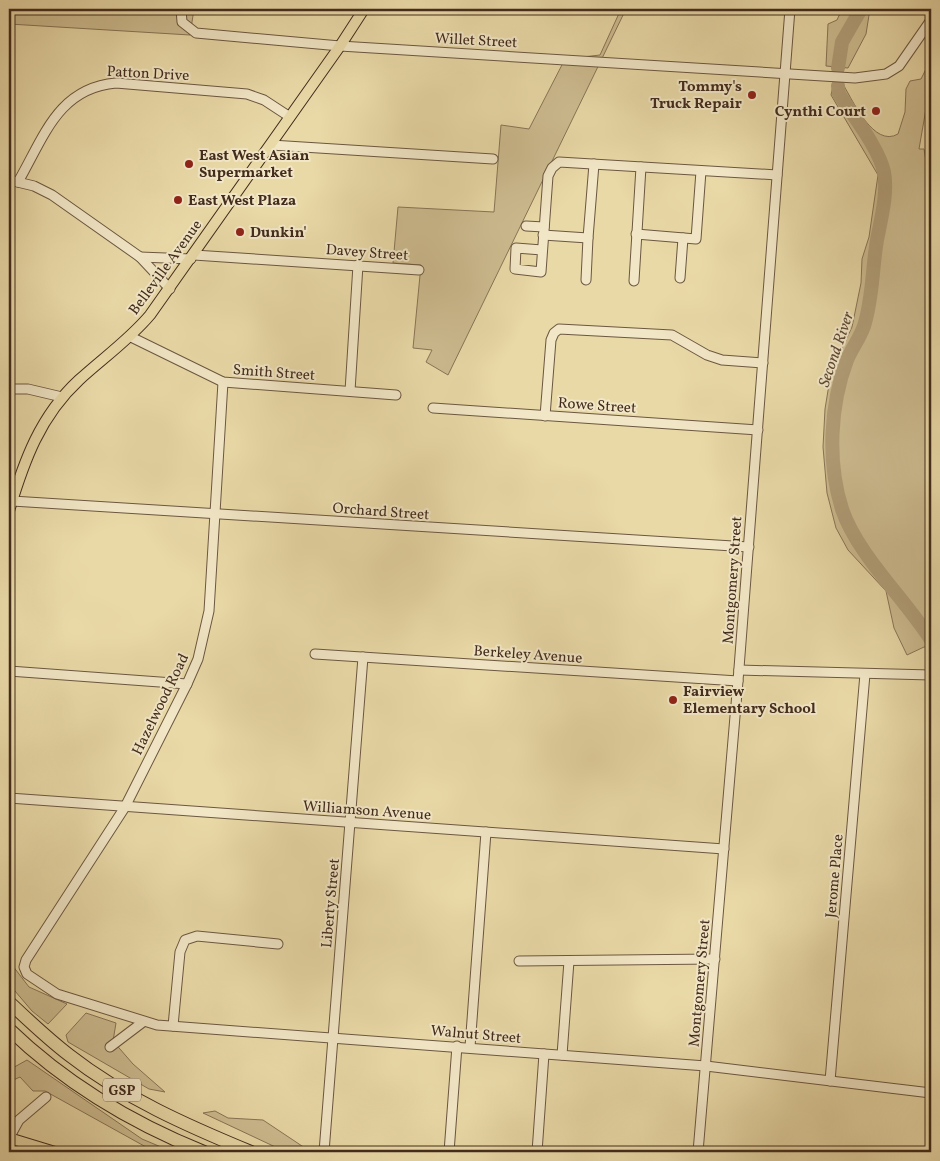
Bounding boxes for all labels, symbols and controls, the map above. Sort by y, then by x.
street label: Willet Street [434,29,518,54]
street label: Patton Drive [106,62,190,87]
place label: Tommy's Truck Repair [650,77,742,115]
marker: Tommy's Truck Repair [746,89,758,101]
place label: Cynthi Court [775,102,866,123]
marker: Cynthi Court [870,105,882,117]
place label: East West Asian Supermarket [199,146,309,184]
marker: East West Asian Supermarket [183,158,195,170]
place label: East West Plaza [188,191,296,212]
marker: East West Plaza [172,194,184,206]
street label: Belleville Avenue [125,216,208,320]
place label: Dunkin' [250,223,307,244]
marker: Dunkin' [234,226,246,238]
street label: Davey Street [325,240,409,267]
water label: Second River [814,308,860,390]
street label: Smith Street [232,360,316,387]
street label: Rowe Street [557,393,637,420]
street label: Orchard Street [332,499,430,526]
street label: Montgomery Street [719,515,748,645]
street label: Berkeley Avenue [473,641,583,670]
street label: Hazelwood Road [128,650,195,759]
place label: Fairview Elementary School [683,682,816,720]
marker: Fairview Elementary School [667,694,679,706]
street label: Williamson Avenue [302,797,432,826]
street label: Jerome Place [821,833,850,919]
street label: Liberty Street [317,858,346,949]
street label: Montgomery Street [684,918,717,1048]
street label: Walnut Street [430,1021,522,1050]
road number: GSP [103,1078,141,1102]

